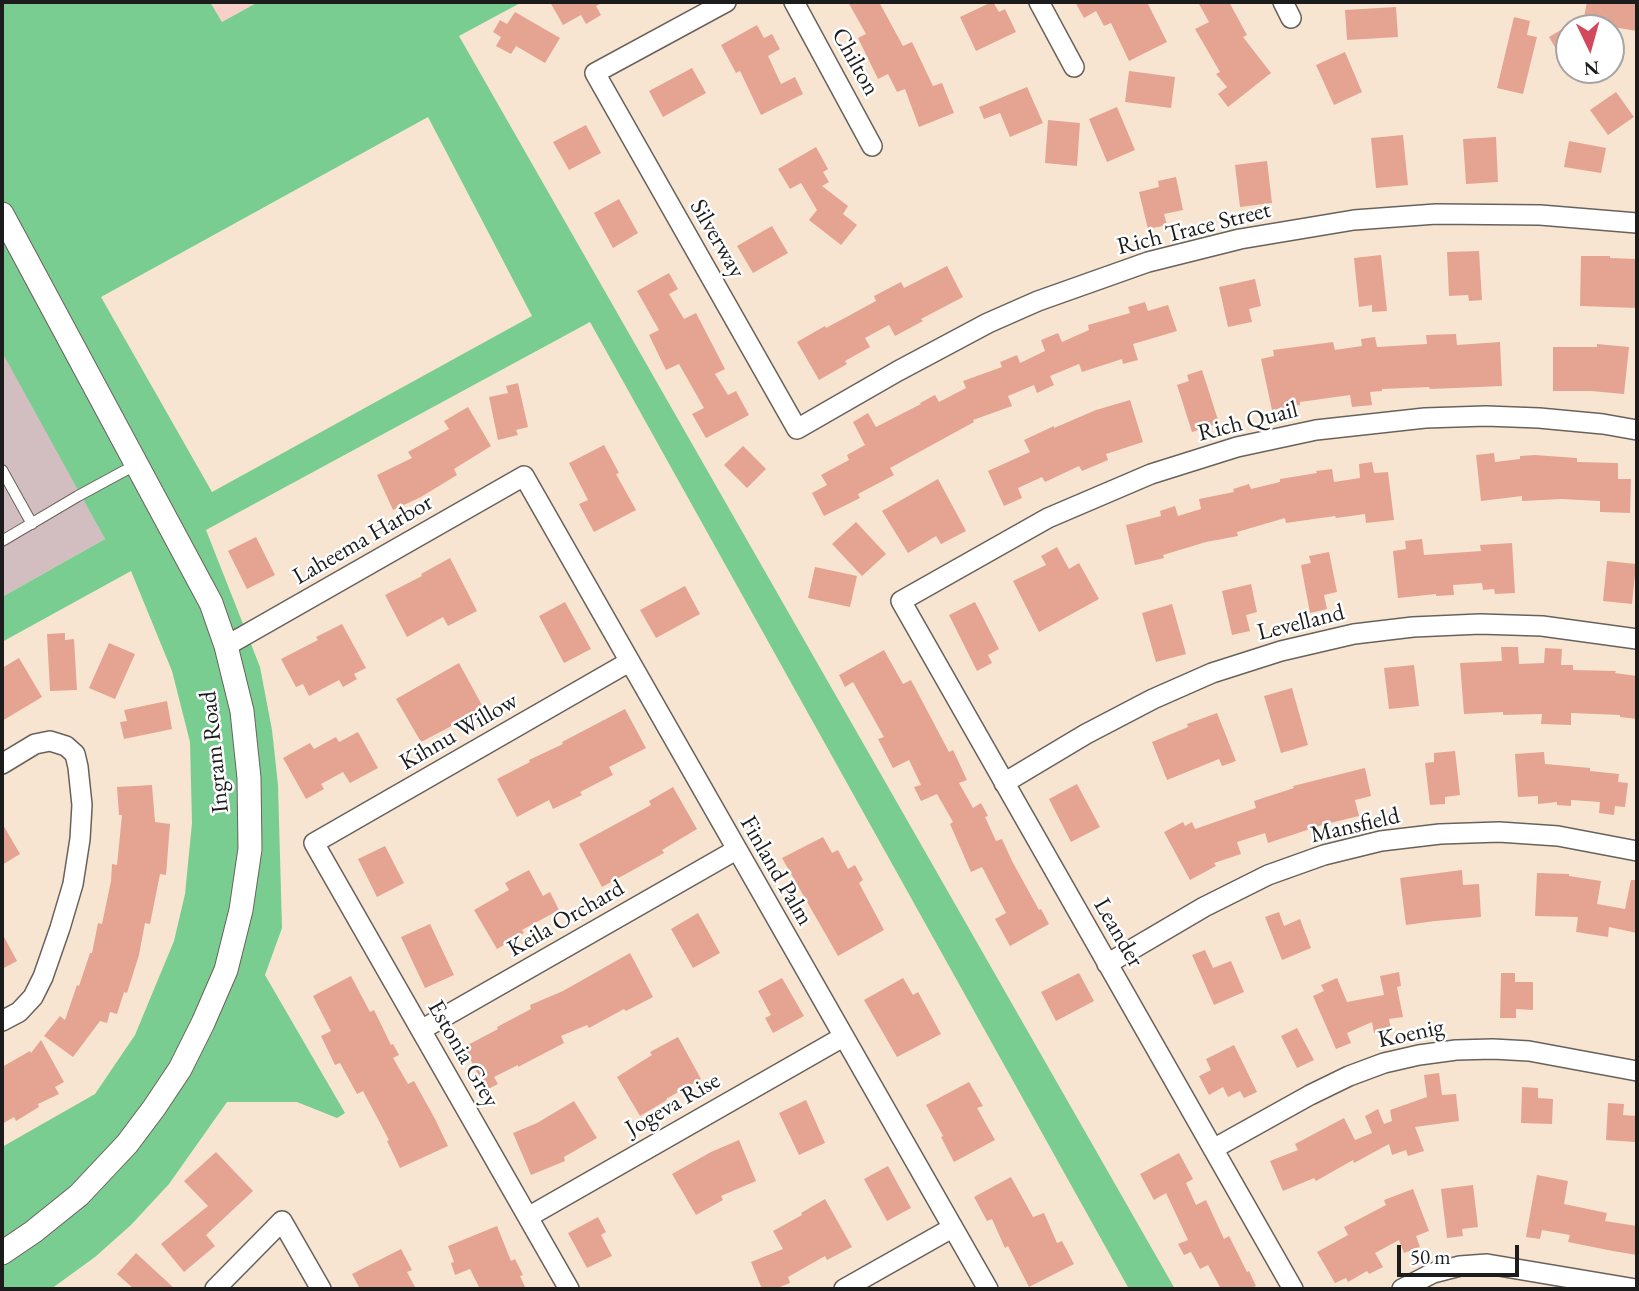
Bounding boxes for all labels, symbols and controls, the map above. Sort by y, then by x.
north arrow [1555,14,1625,84]
street label: Chilton [825,23,885,101]
text: N [1583,55,1600,82]
street label: Silverway [683,195,751,283]
street label: Rich Trace Street [1114,196,1274,262]
street label: Rich Quail [1195,396,1301,448]
street label: Laheema Harbor [288,488,438,592]
street label: Levelland [1255,598,1347,648]
street label: Kihnu Willow [395,687,523,777]
street label: Ingram Road [194,690,236,814]
street label: Mansfield [1308,802,1402,850]
street label: Finland Palm [733,811,819,931]
street label: Keila Orchard [503,874,629,964]
street label: Leander [1087,893,1149,973]
street label: Estonia Grey [421,995,505,1113]
street label: Koenig [1375,1013,1447,1055]
street label: Jogeva Rise [621,1066,725,1144]
scale bar [1401,1232,1524,1276]
text: 50 m [1410,1243,1451,1270]

